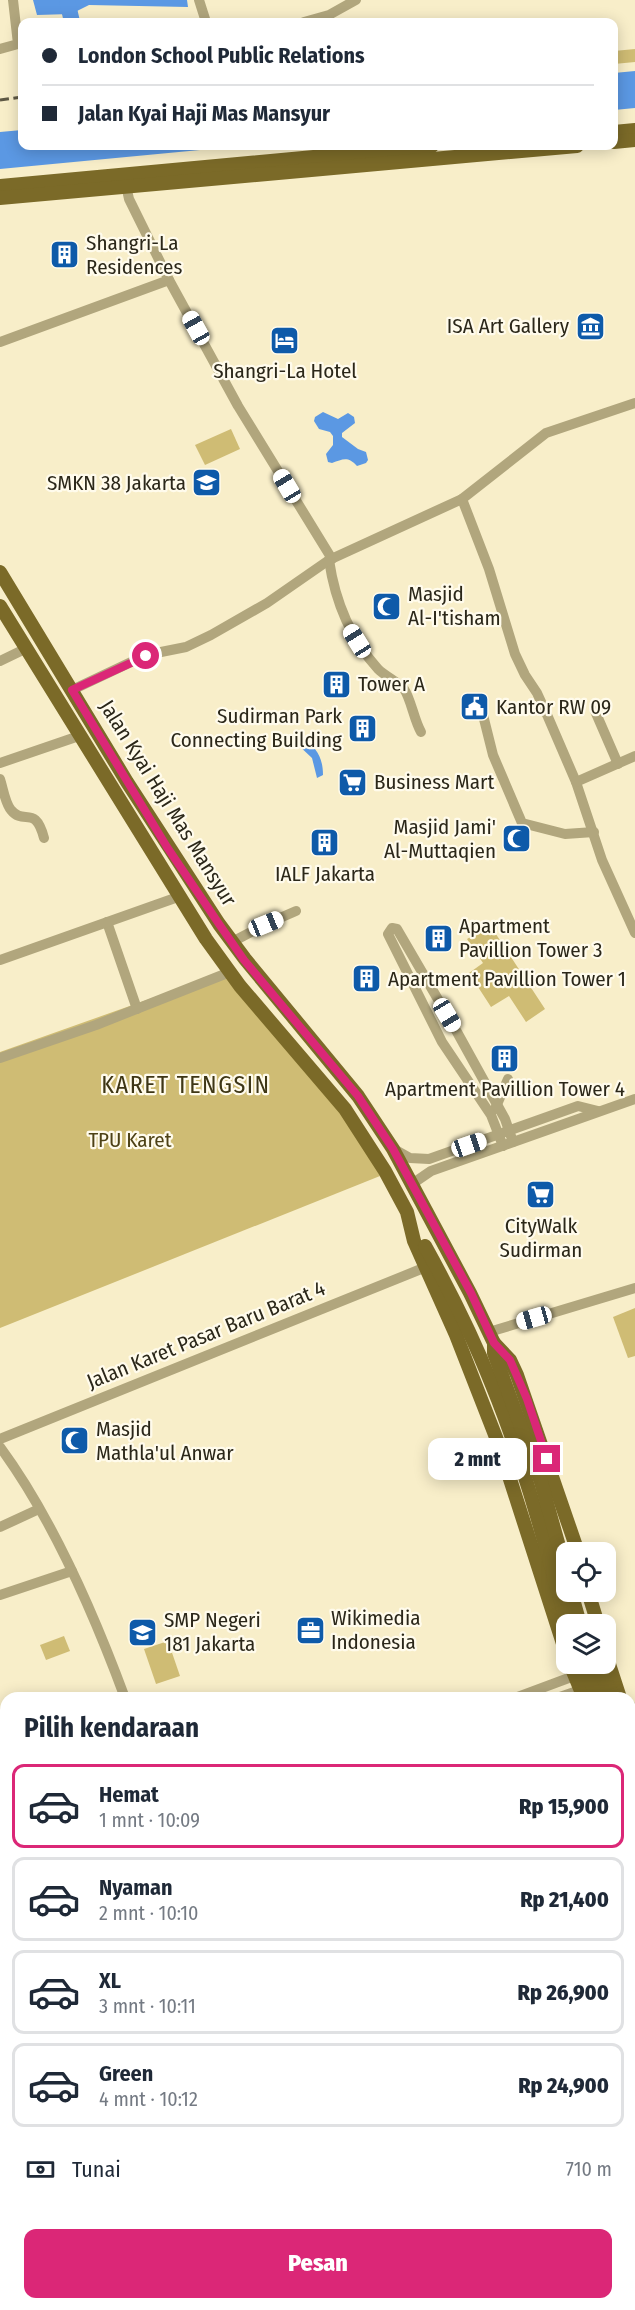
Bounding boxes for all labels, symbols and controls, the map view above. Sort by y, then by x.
text: London School Public Relations [78,42,365,69]
text: Jalan Kyai Haji Mas Mansyur [78,100,330,127]
place label: Shangri-La Residences [86,230,182,280]
building icon: Shangri-La Residences [49,239,81,271]
car [179,308,213,348]
museum icon: ISA Art Gallery [574,310,606,342]
place label: ISA Art Gallery [447,313,570,339]
hotel icon: Shangri-La Hotel [269,324,301,356]
place label: Shangri-La Hotel [213,358,357,384]
car [270,466,304,506]
school or university icon: SMKN 38 Jakarta [191,467,223,499]
place label: SMKN 38 Jakarta [47,470,186,496]
place label: Masjid Al-I'tisham [408,581,501,631]
mosque icon: Masjid Al-I'tisham [371,590,403,622]
car [340,621,374,661]
route start [132,642,159,669]
building icon: Tower A [321,668,353,700]
place label: Tower A [358,671,425,697]
public building icon: Kantor RW 09 [459,691,491,723]
place label: Kantor RW 09 [496,694,611,720]
street label: Jalan Kyai Haji Mas Mansyur [94,695,242,911]
place label: Sudirman Park Connecting Building [170,703,342,753]
building icon: Sudirman Park Connecting Building [347,712,379,744]
supermarket icon: Business Mart [337,766,369,798]
place label: Business Mart [374,769,494,795]
place label: Masjid Jami' Al-Muttaqien [384,814,496,864]
mosque icon: Masjid Jami' Al-Muttaqien [501,823,533,855]
building icon: IALF Jakarta [309,827,341,859]
place label: IALF Jakarta [275,861,375,887]
car [246,909,286,939]
place label: Apartment Pavillion Tower 3 [459,913,602,963]
building icon: Apartment Pavillion Tower 3 [422,922,454,954]
building icon: Apartment Pavillion Tower 1 [351,963,383,995]
place label: Apartment Pavillion Tower 1 [388,966,626,992]
car [430,995,464,1035]
building icon: Apartment Pavillion Tower 4 [489,1042,521,1074]
district label: KARET TENGSIN [101,1071,271,1099]
place label: Apartment Pavillion Tower 4 [385,1076,625,1102]
park label: TPU Karet [88,1127,172,1153]
car [449,1131,489,1159]
supermarket icon: CityWalk Sudirman [525,1179,557,1211]
place label: CityWalk Sudirman [500,1213,582,1263]
street label: Jalan Karet Pasar Baru Barat 4 [83,1275,329,1395]
car [514,1304,554,1332]
place label: Masjid Mathla'ul Anwar [96,1416,234,1466]
mosque icon: Masjid Mathla'ul Anwar [59,1425,91,1457]
callout: 2 mnt [427,1438,526,1480]
route end [533,1445,560,1472]
text: 2 mnt [454,1447,501,1471]
map controls [556,1542,616,1674]
button: locate [556,1542,616,1602]
place label: Wikimedia Indonesia [331,1605,420,1655]
place label: SMP Negeri 181 Jakarta [164,1607,261,1657]
office icon: Wikimedia Indonesia [294,1614,326,1646]
button: layers [556,1614,616,1674]
school or university icon: SMP Negeri 181 Jakarta [127,1616,159,1648]
text: Pilih kendaraan [24,1712,199,1744]
icon: car [27,1779,81,1833]
text: Hemat [99,1781,159,1808]
text: Rp 15,900 [519,1793,609,1820]
text: 1 mnt · 10:09 [99,1808,200,1832]
icon: car [27,1872,81,1926]
text: Nyaman [99,1874,172,1901]
text: Rp 21,400 [520,1886,609,1913]
text: 2 mnt · 10:10 [99,1901,198,1925]
icon: car [27,1965,81,2019]
text: XL [99,1967,121,1994]
text: Rp 26,900 [518,1979,609,2006]
text: 3 mnt · 10:11 [99,1994,196,2018]
icon: car [27,2058,81,2112]
text: Green [99,2060,153,2087]
text: Rp 24,900 [518,2072,609,2099]
text: 4 mnt · 10:12 [99,2087,198,2111]
icon: cash [24,2153,57,2186]
text: Tunai [72,2156,121,2183]
text: 710 m [566,2157,612,2181]
button: Pesan [24,2229,612,2298]

